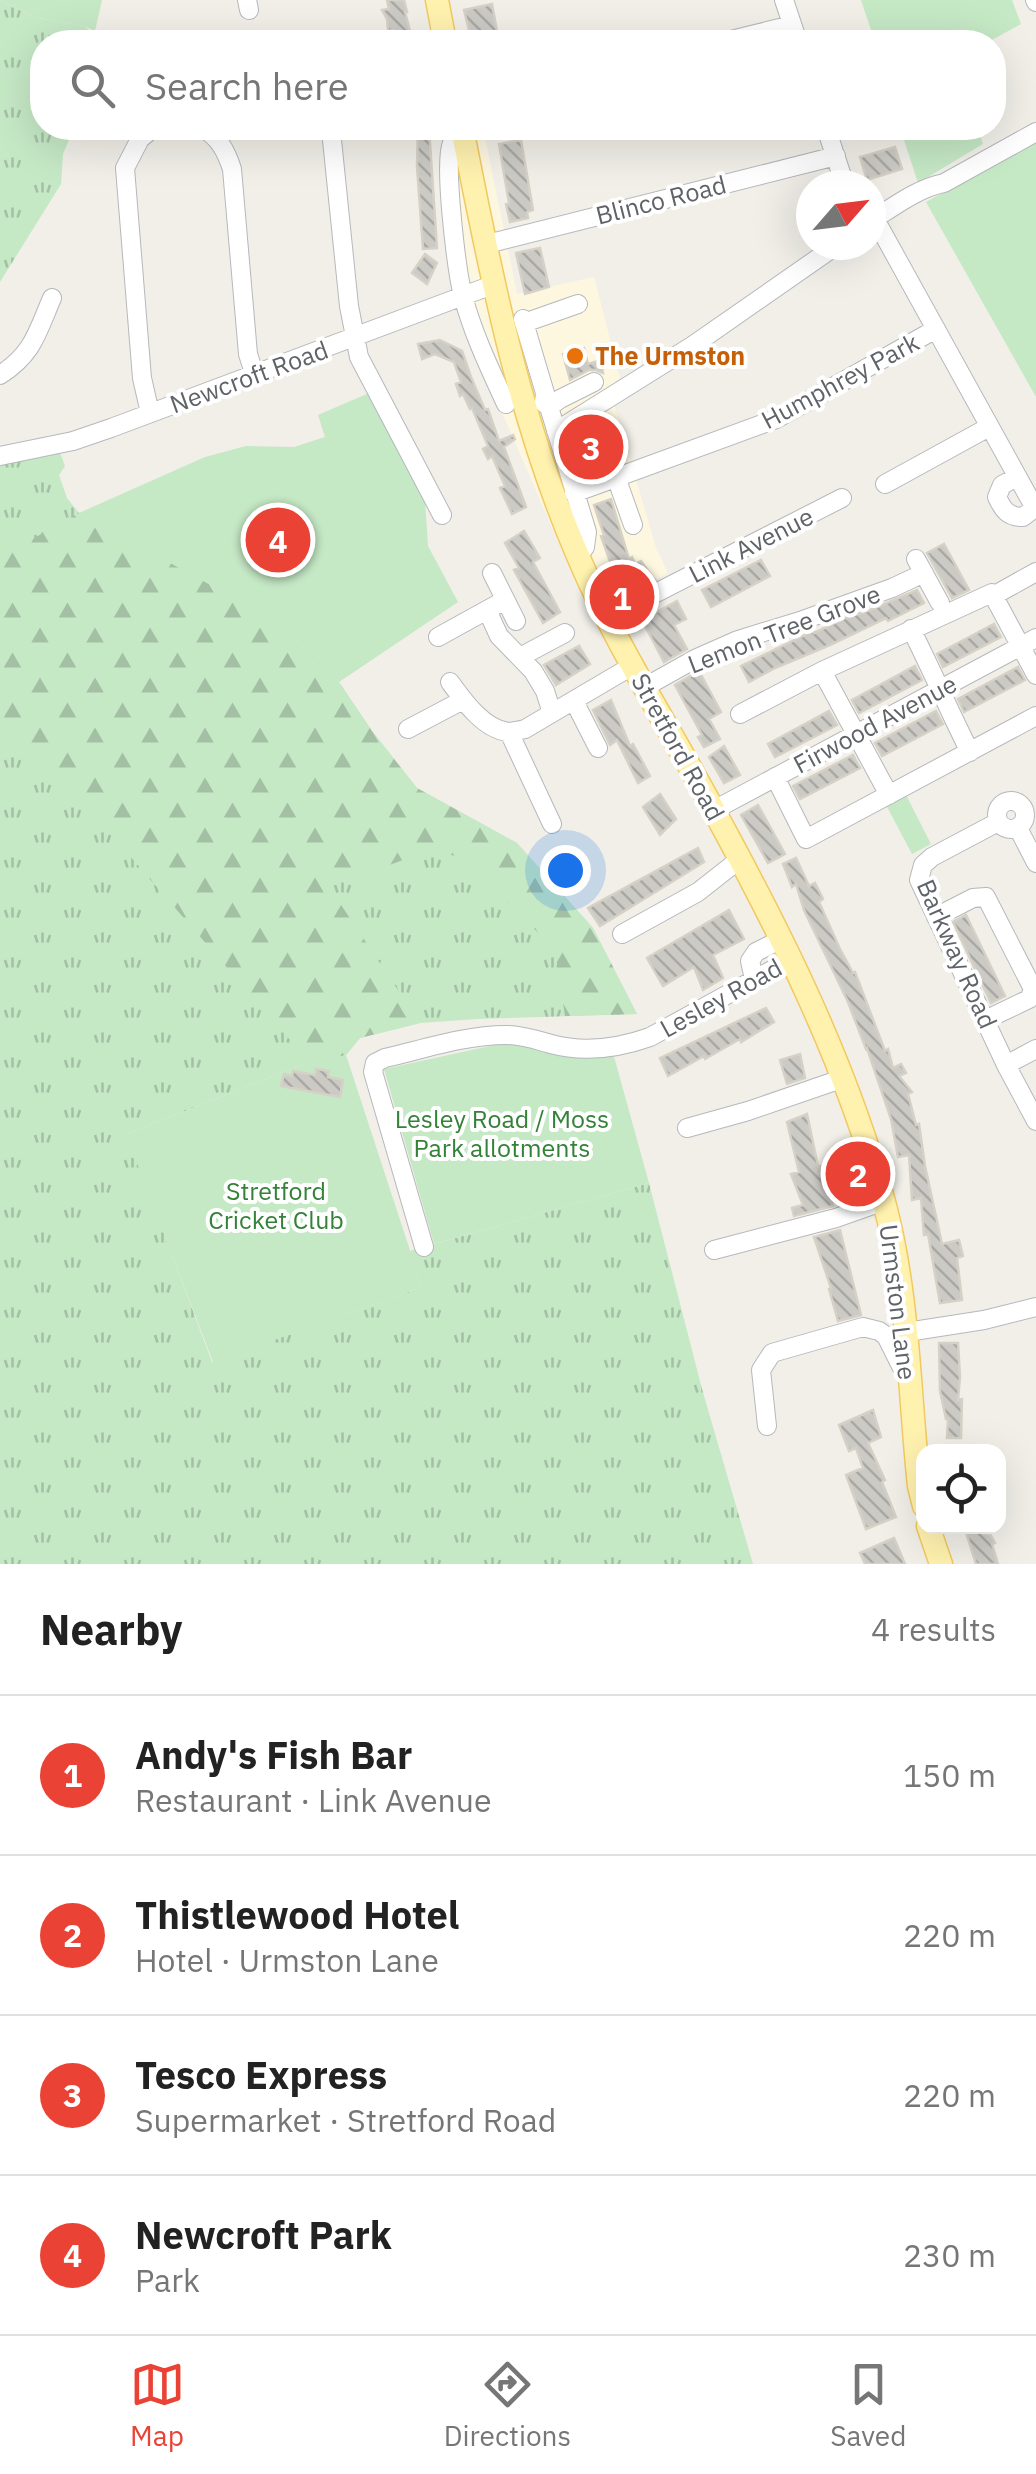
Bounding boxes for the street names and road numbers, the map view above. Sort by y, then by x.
street label: Blinco Road [592,167,730,232]
street label: Humphrey Park [755,325,924,436]
street label: Newcroft Road [165,333,333,420]
street label: Link Avenue [683,499,819,590]
street label: Lemon Tree Grove [683,577,885,680]
street label: Stretford Road [624,667,733,826]
street label: Firwood Avenue [787,667,962,780]
street label: Barkway Road [910,874,1005,1034]
street label: Lesley Road [654,951,788,1045]
street label: Urmston Lane [873,1222,924,1382]

